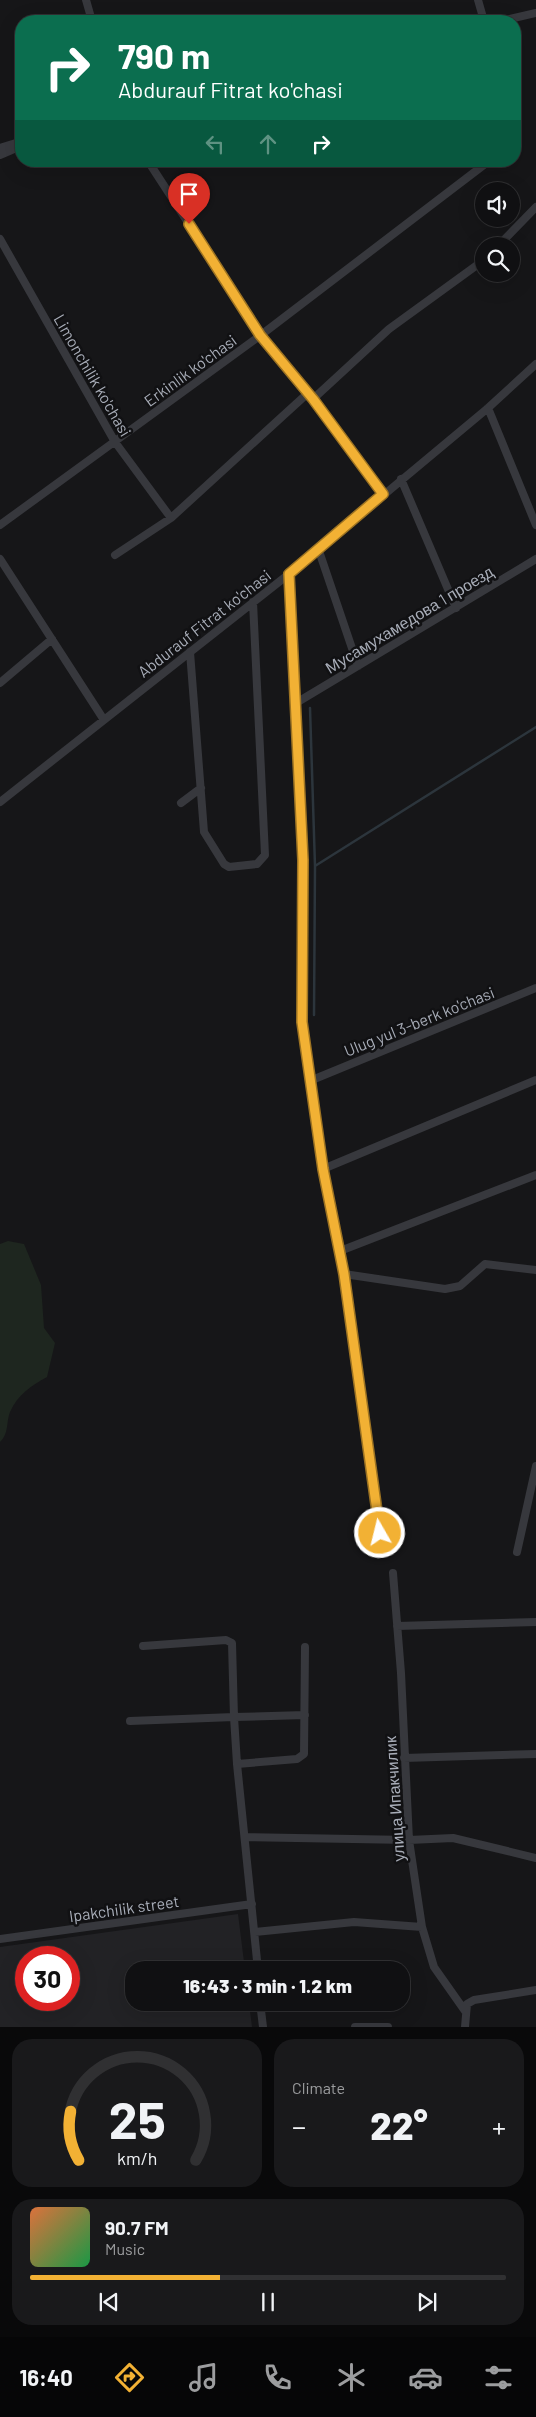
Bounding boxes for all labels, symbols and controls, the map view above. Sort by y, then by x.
text: 790 m [118,34,210,76]
icon: right [35,35,100,100]
text: Abdurauf Fitrat ko'chasi [118,76,343,102]
icon: left [201,130,229,158]
icon: ahead [254,130,282,158]
icon: right [307,130,335,158]
pin [168,173,210,224]
icon: arrive [175,180,203,208]
map controls [475,182,520,282]
button: sound [475,182,520,227]
button: search [475,237,520,282]
street label: Limonchilik ko'chasi [50,311,136,439]
street label: Erkinlik ko'chasi [140,330,240,410]
street label: Мусамухамедова 1 проезд [322,561,497,677]
street label: Abdurauf Fitrat ko'chasi [134,565,274,681]
street label: Ulug yul 3-berk ko'chasi [341,982,497,1060]
position arrow [353,1506,405,1558]
street label: улица Ипакчилик [380,1735,408,1862]
street label: Ipakchilik street [68,1891,180,1925]
speed limit sign: 30 [15,1946,80,2011]
text: 16:43 · 3 min · 1.2 km [183,1974,352,1997]
text: Climate [292,2078,345,2097]
text: 25 [108,2087,166,2149]
text: 22° [370,2102,428,2148]
text: − [292,2109,306,2143]
text: + [492,2109,506,2143]
text: km/h [117,2147,157,2169]
text: 90.7 FM [105,2216,169,2239]
text: Music [105,2239,145,2258]
icon: previous [95,2288,123,2316]
icon: pause [254,2288,282,2316]
icon: next [413,2288,441,2316]
icon: directions [112,2360,147,2395]
icon: music [186,2360,221,2395]
icon: phone [260,2360,295,2395]
icon: climate [334,2360,369,2395]
icon: car [408,2360,443,2395]
icon: filters [481,2360,516,2395]
text: 16:40 [19,2364,73,2390]

